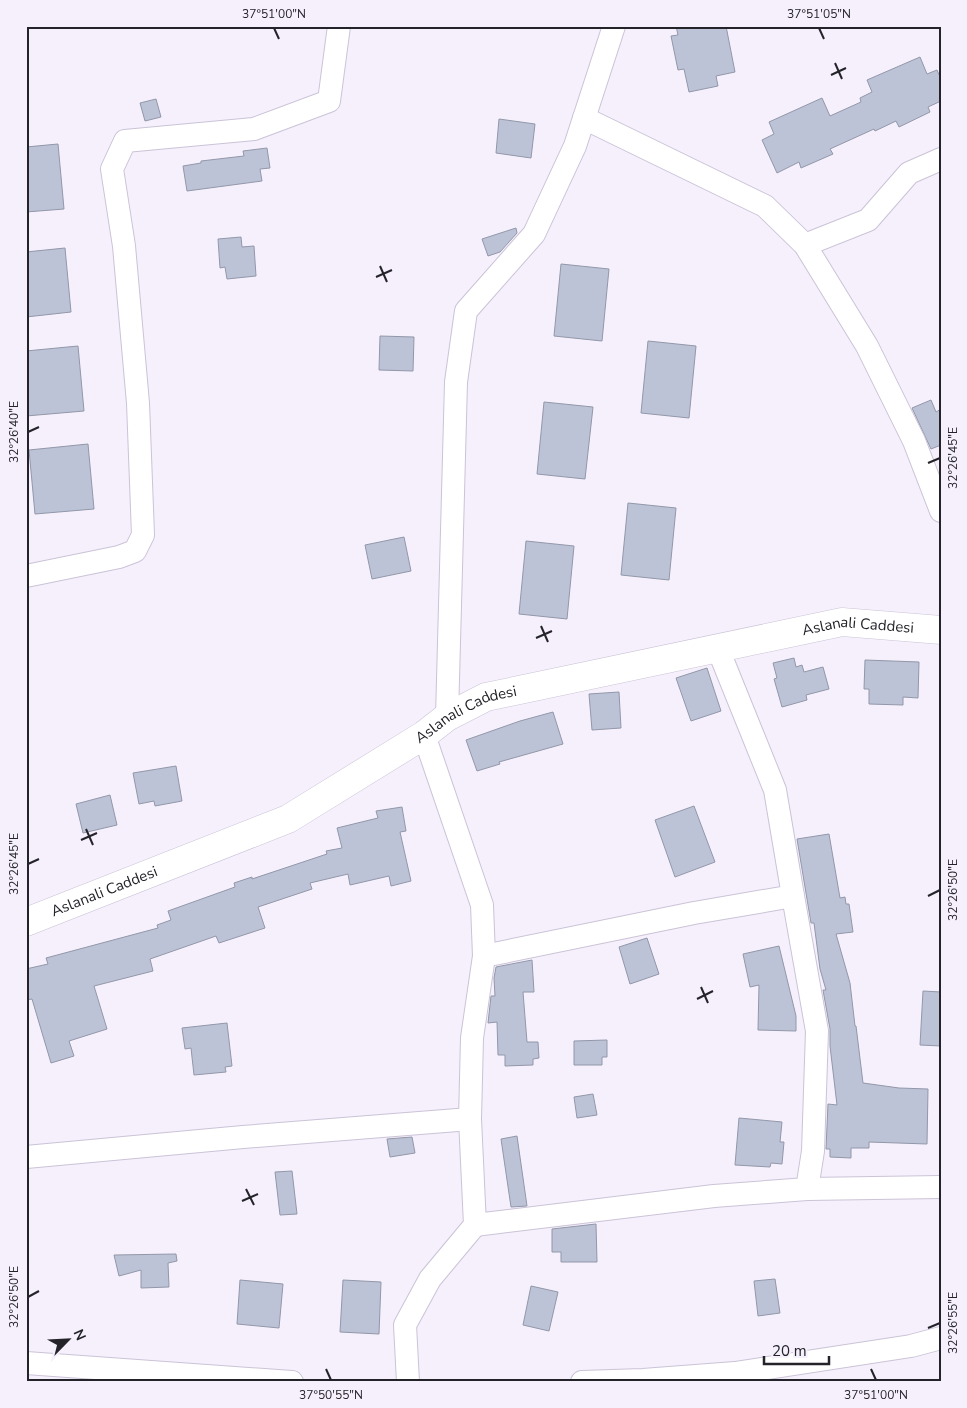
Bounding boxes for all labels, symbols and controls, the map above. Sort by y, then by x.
text: 37°51'00"N [242,6,306,22]
text: 37°51'05"N [787,6,851,22]
text: 32°26'40"E [6,401,22,463]
text: 32°26'45"E [945,427,961,489]
street label: Aslanali Caddesi [800,612,915,640]
street label: Aslanali Caddesi [411,681,518,748]
text: 32°26'45"E [6,833,22,895]
text: 32°26'50"E [945,859,961,921]
street label: Aslanali Caddesi [48,861,160,921]
text: 32°26'50"E [6,1266,22,1328]
text: 32°26'55"E [945,1292,961,1354]
north arrow [42,1316,92,1366]
text: N [69,1326,90,1344]
scale bar [764,1333,830,1365]
text: 20 m [772,1341,807,1361]
text: 37°50'55"N [299,1387,363,1403]
text: 37°51'00"N [844,1387,908,1403]

